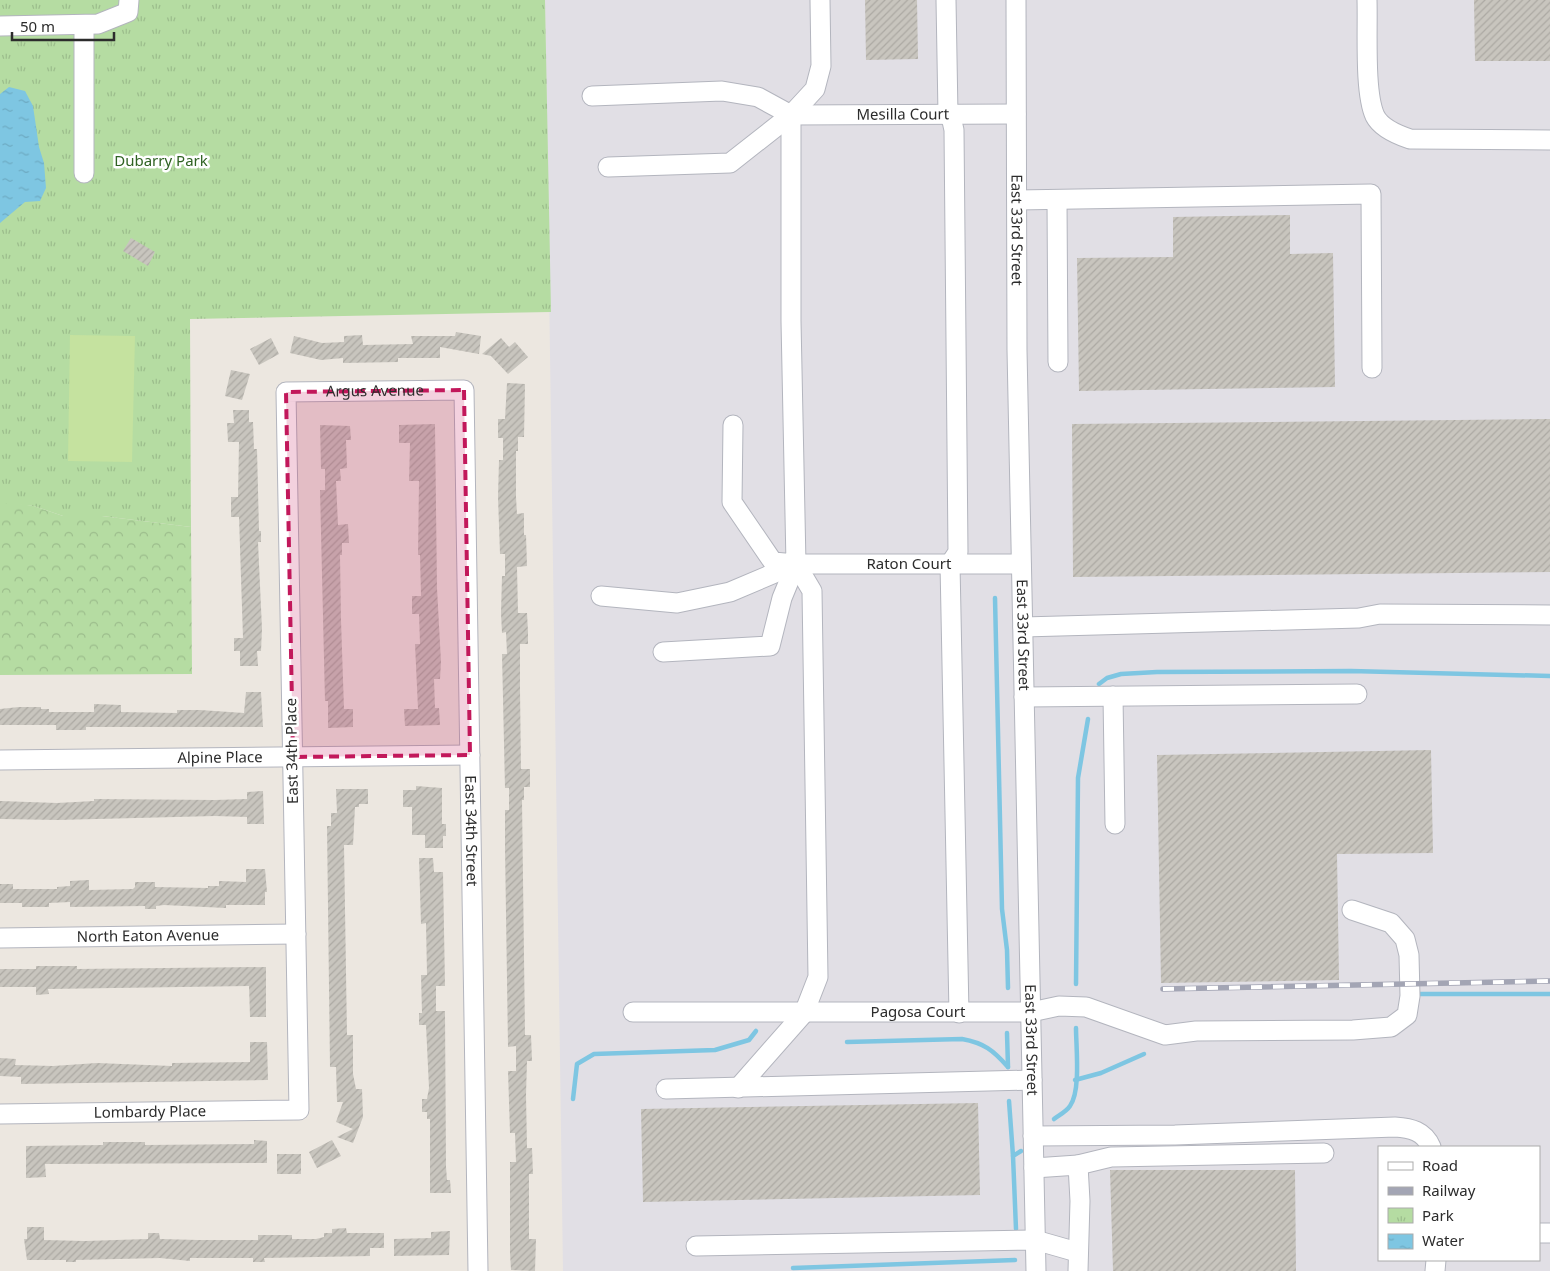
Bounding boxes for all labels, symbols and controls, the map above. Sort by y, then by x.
scale bar [12,10,115,42]
text: 50 m [20,16,55,36]
street label: Mesilla Court [856,103,950,124]
park label: Dubarry Park [114,150,208,170]
street label: East 33rd Street [1007,174,1028,286]
street label: Argus Avenue [326,379,424,401]
street label: Raton Court [866,553,952,573]
street label: East 33rd Street [1013,579,1035,691]
street label: East 34th Place [280,698,302,804]
street label: Alpine Place [177,746,263,767]
street label: East 34th Street [461,775,483,887]
street label: North Eaton Avenue [77,924,219,946]
street label: East 33rd Street [1021,984,1043,1096]
street label: Pagosa Court [871,1001,966,1021]
street label: Lombardy Place [94,1100,206,1122]
legend [1378,1146,1540,1261]
text: Road [1422,1155,1458,1175]
text: Railway [1422,1180,1476,1200]
text: Park [1422,1205,1454,1225]
text: Water [1422,1230,1464,1250]

